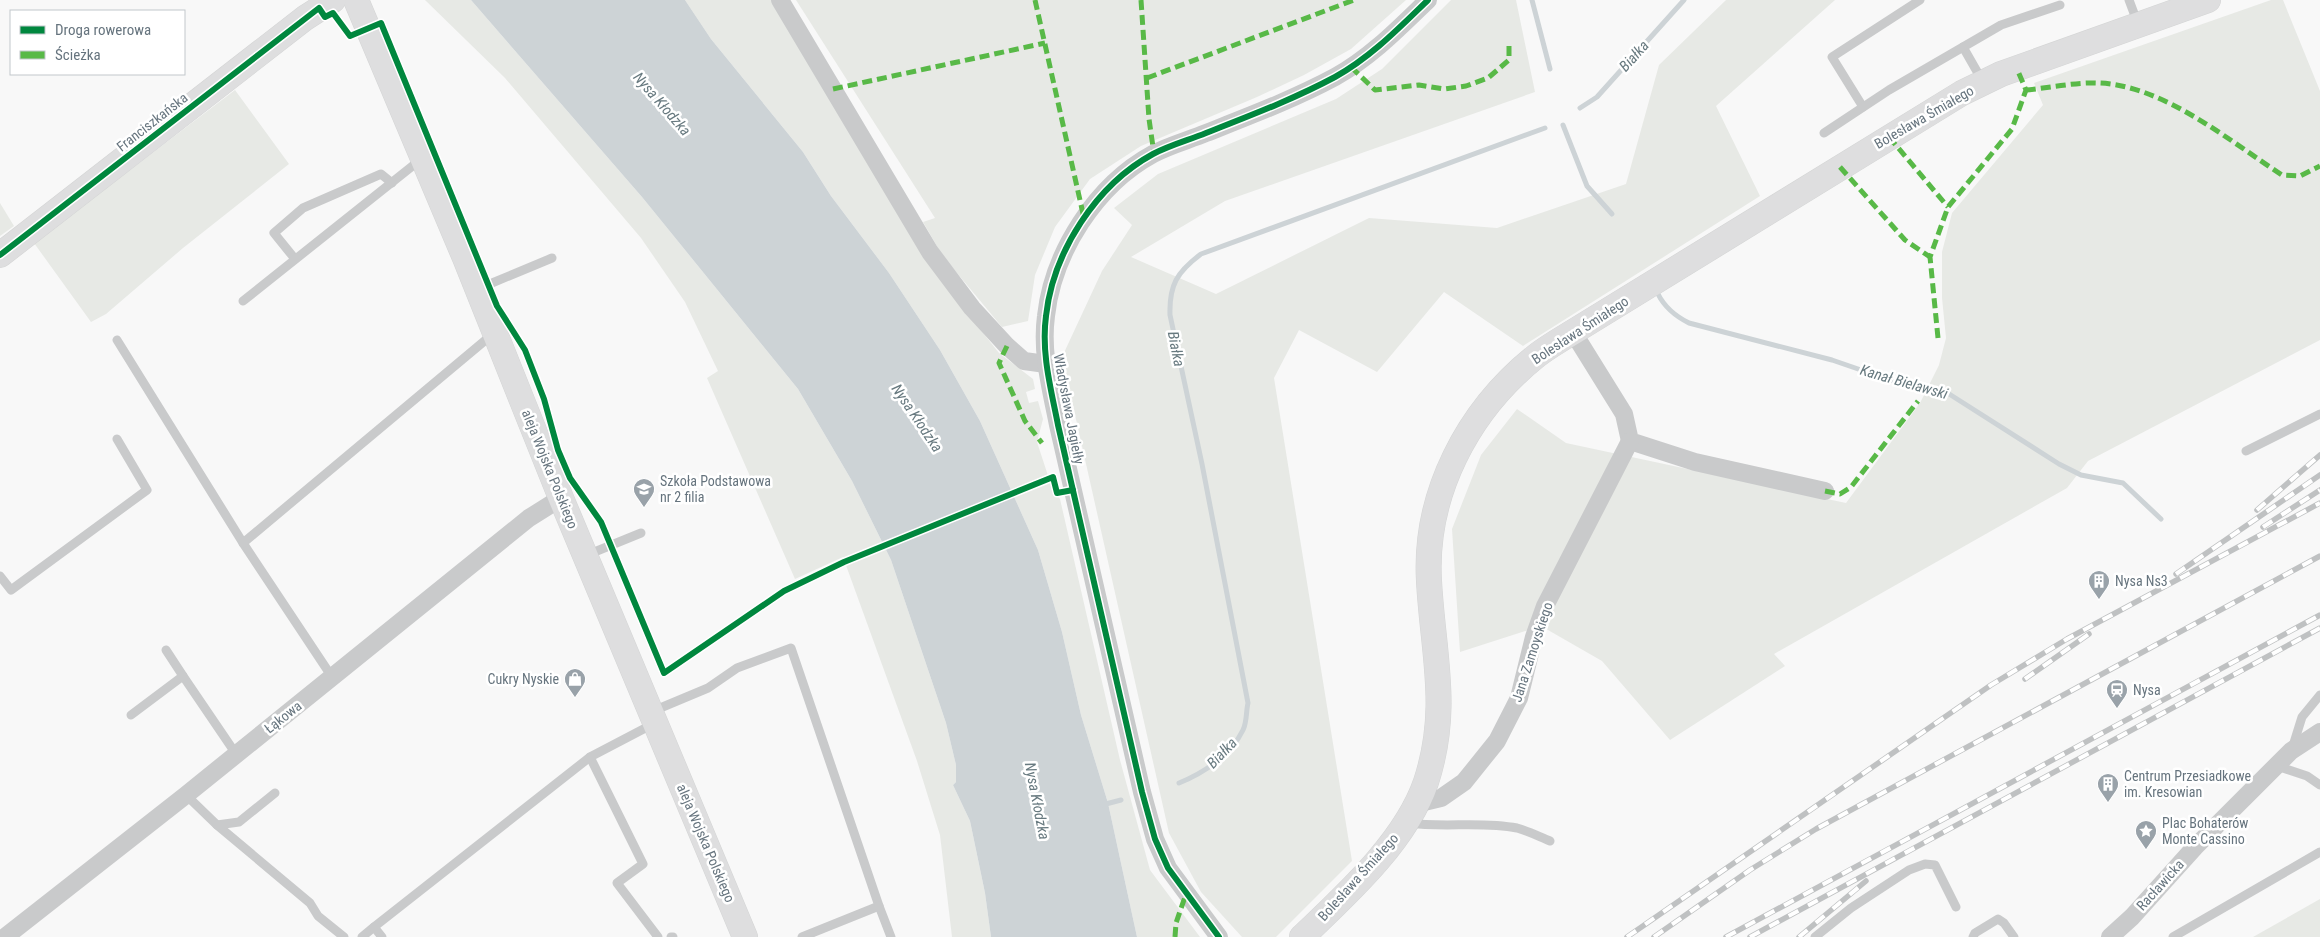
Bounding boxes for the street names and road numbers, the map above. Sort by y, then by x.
street label: Bolesława Śmiałego [1871,81,1976,152]
street label: Franciszkańska [113,89,191,155]
street label: Bolesława Śmiałego [1528,292,1631,367]
street label: Władysława Jagiełły [1050,352,1088,466]
street label: aleja Wojska Polskiego [519,407,581,531]
street label: Jana Zamoyskiego [1508,600,1556,704]
street label: Łąkowa [261,698,305,736]
street label: aleja Wojska Polskiego [674,781,738,905]
street label: Bolesława Śmiałego [1314,829,1401,924]
street label: Racławicka [2133,856,2187,914]

